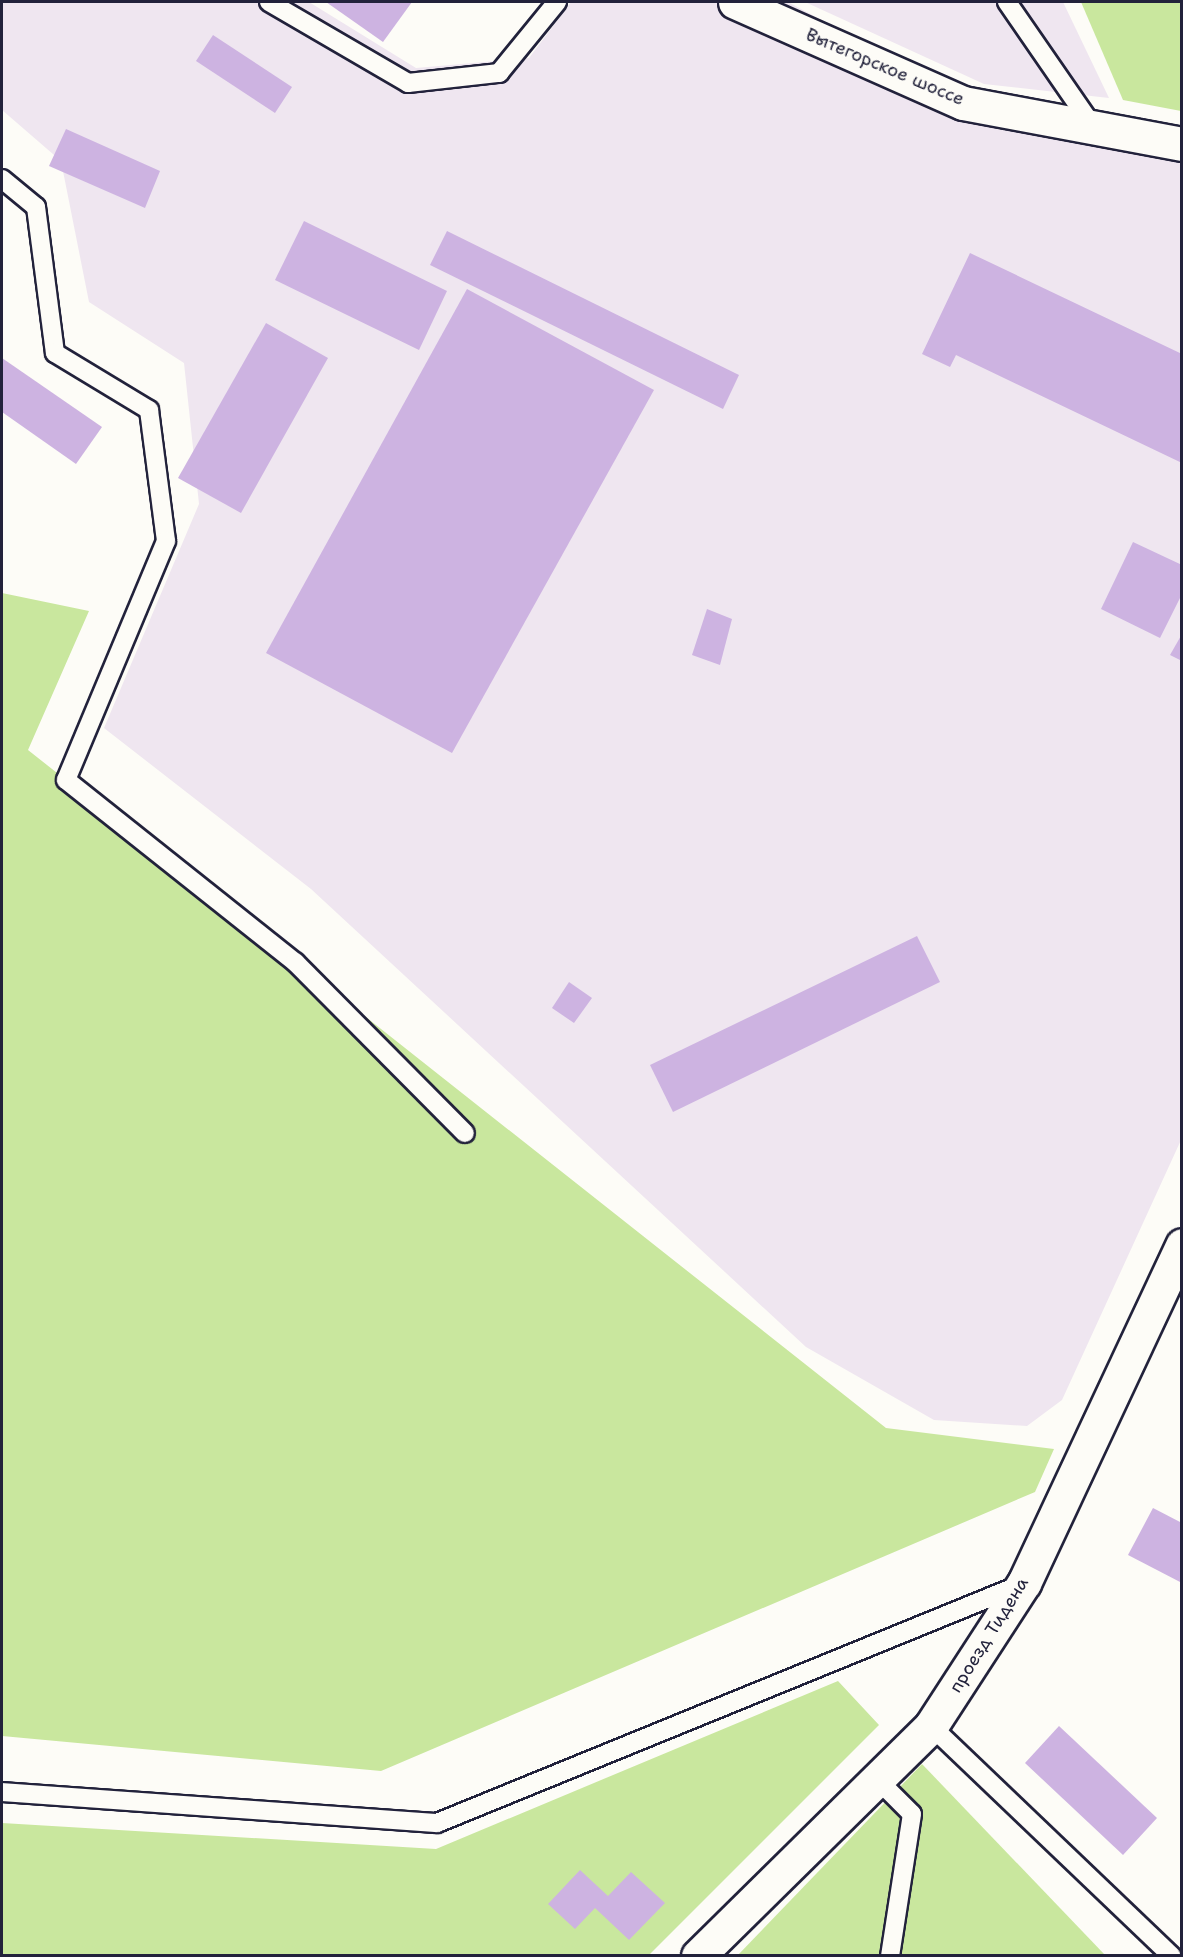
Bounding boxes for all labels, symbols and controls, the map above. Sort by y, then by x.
street label: Вытегорское шоссе [803,24,967,110]
street label: проезд Тидена [945,1573,1033,1697]

